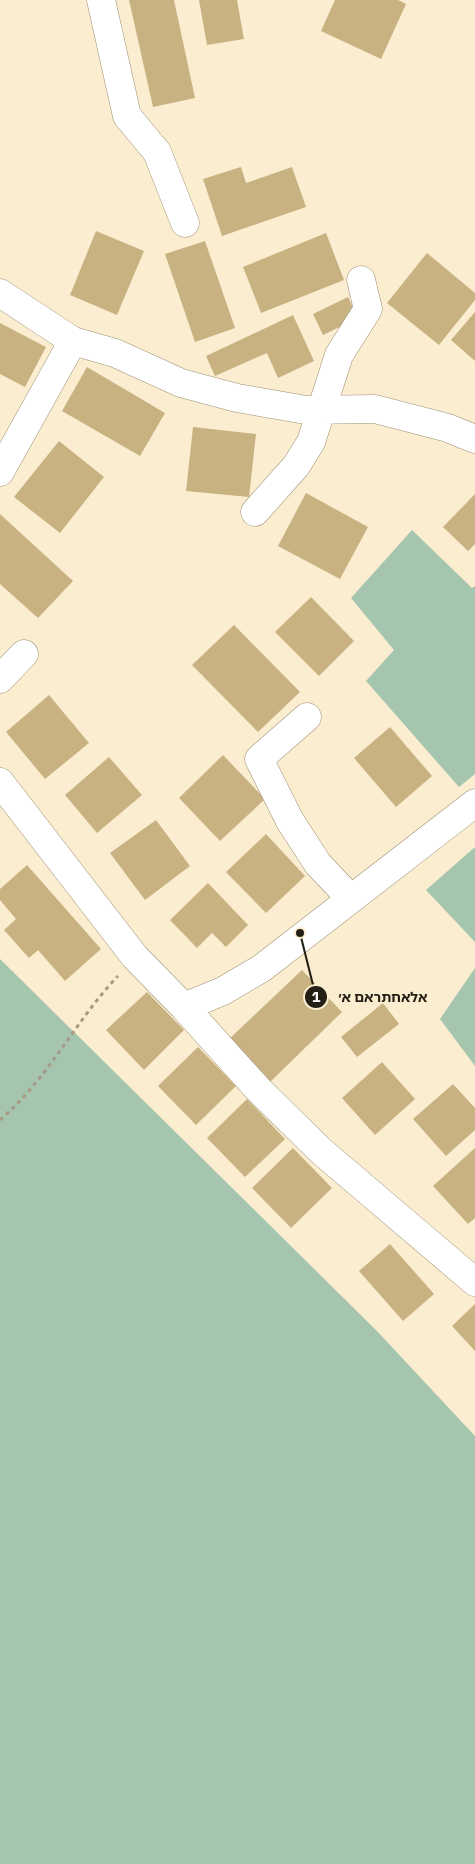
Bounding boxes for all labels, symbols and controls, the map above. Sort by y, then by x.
callout: אלאחתראם א׳ [304,982,438,1011]
text: 1 [311,987,321,1006]
text: אלאחתראם א׳ [338,988,428,1006]

